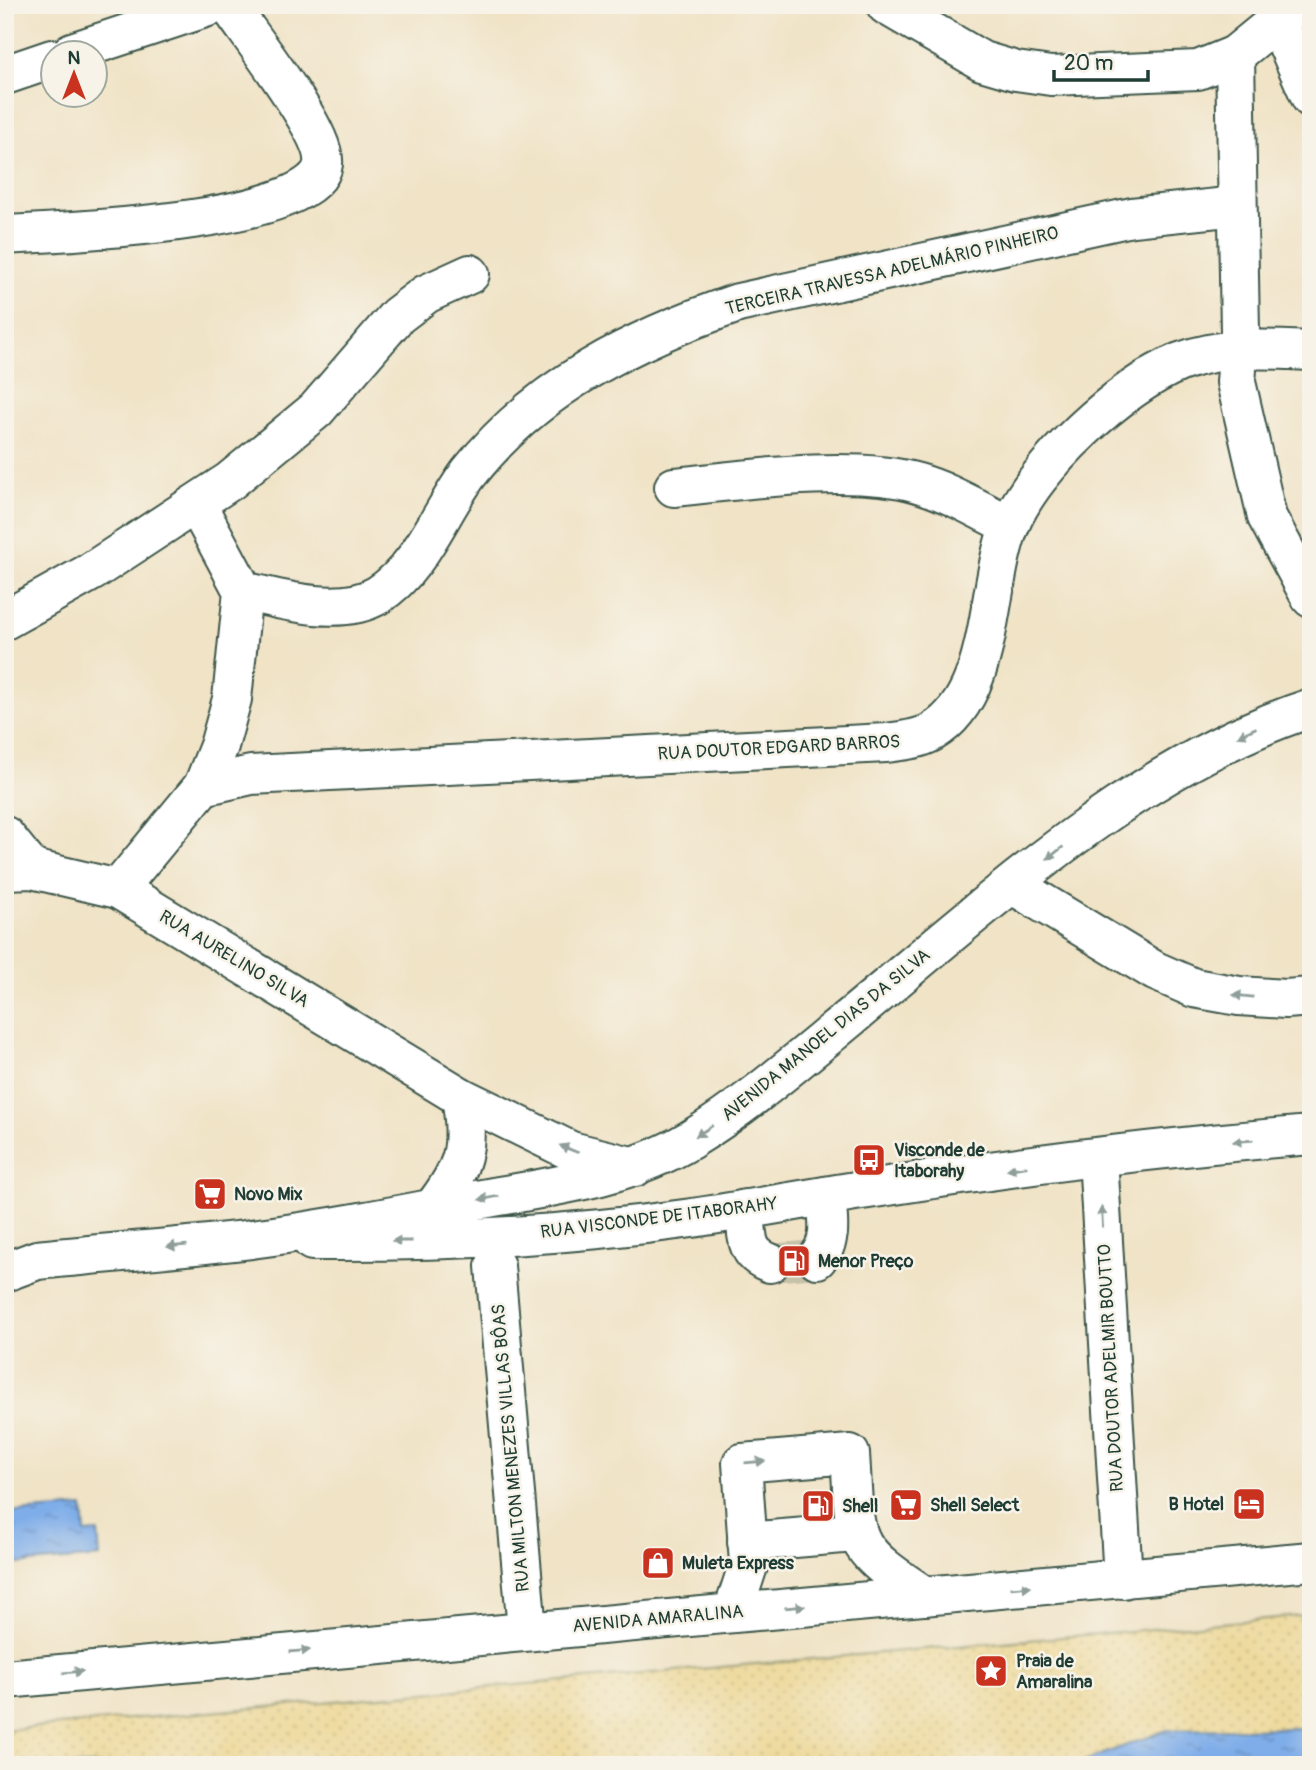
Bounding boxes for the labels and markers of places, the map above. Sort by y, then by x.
place label: Visconde de Itaborahy [894,1139,986,1183]
bus stop icon: Visconde de Itaborahy [850,1141,888,1179]
supermarket icon: Novo Mix [191,1175,229,1213]
place label: Novo Mix [234,1183,303,1206]
fuel station icon: Menor Preço [775,1242,813,1280]
place label: Menor Preço [818,1250,914,1273]
hotel icon: B Hotel [1230,1485,1268,1523]
supermarket icon: Shell Select [887,1486,925,1524]
fuel station icon: Shell [799,1487,837,1525]
place label: B Hotel [1168,1493,1224,1516]
place label: Shell Select [930,1494,1020,1517]
place label: Shell [842,1495,878,1518]
shop icon: Muleta Express [639,1544,677,1582]
place label: Muleta Express [682,1552,795,1575]
place label: Praia de Amaralina [1016,1650,1093,1694]
place icon: Praia de Amaralina [972,1652,1010,1690]

